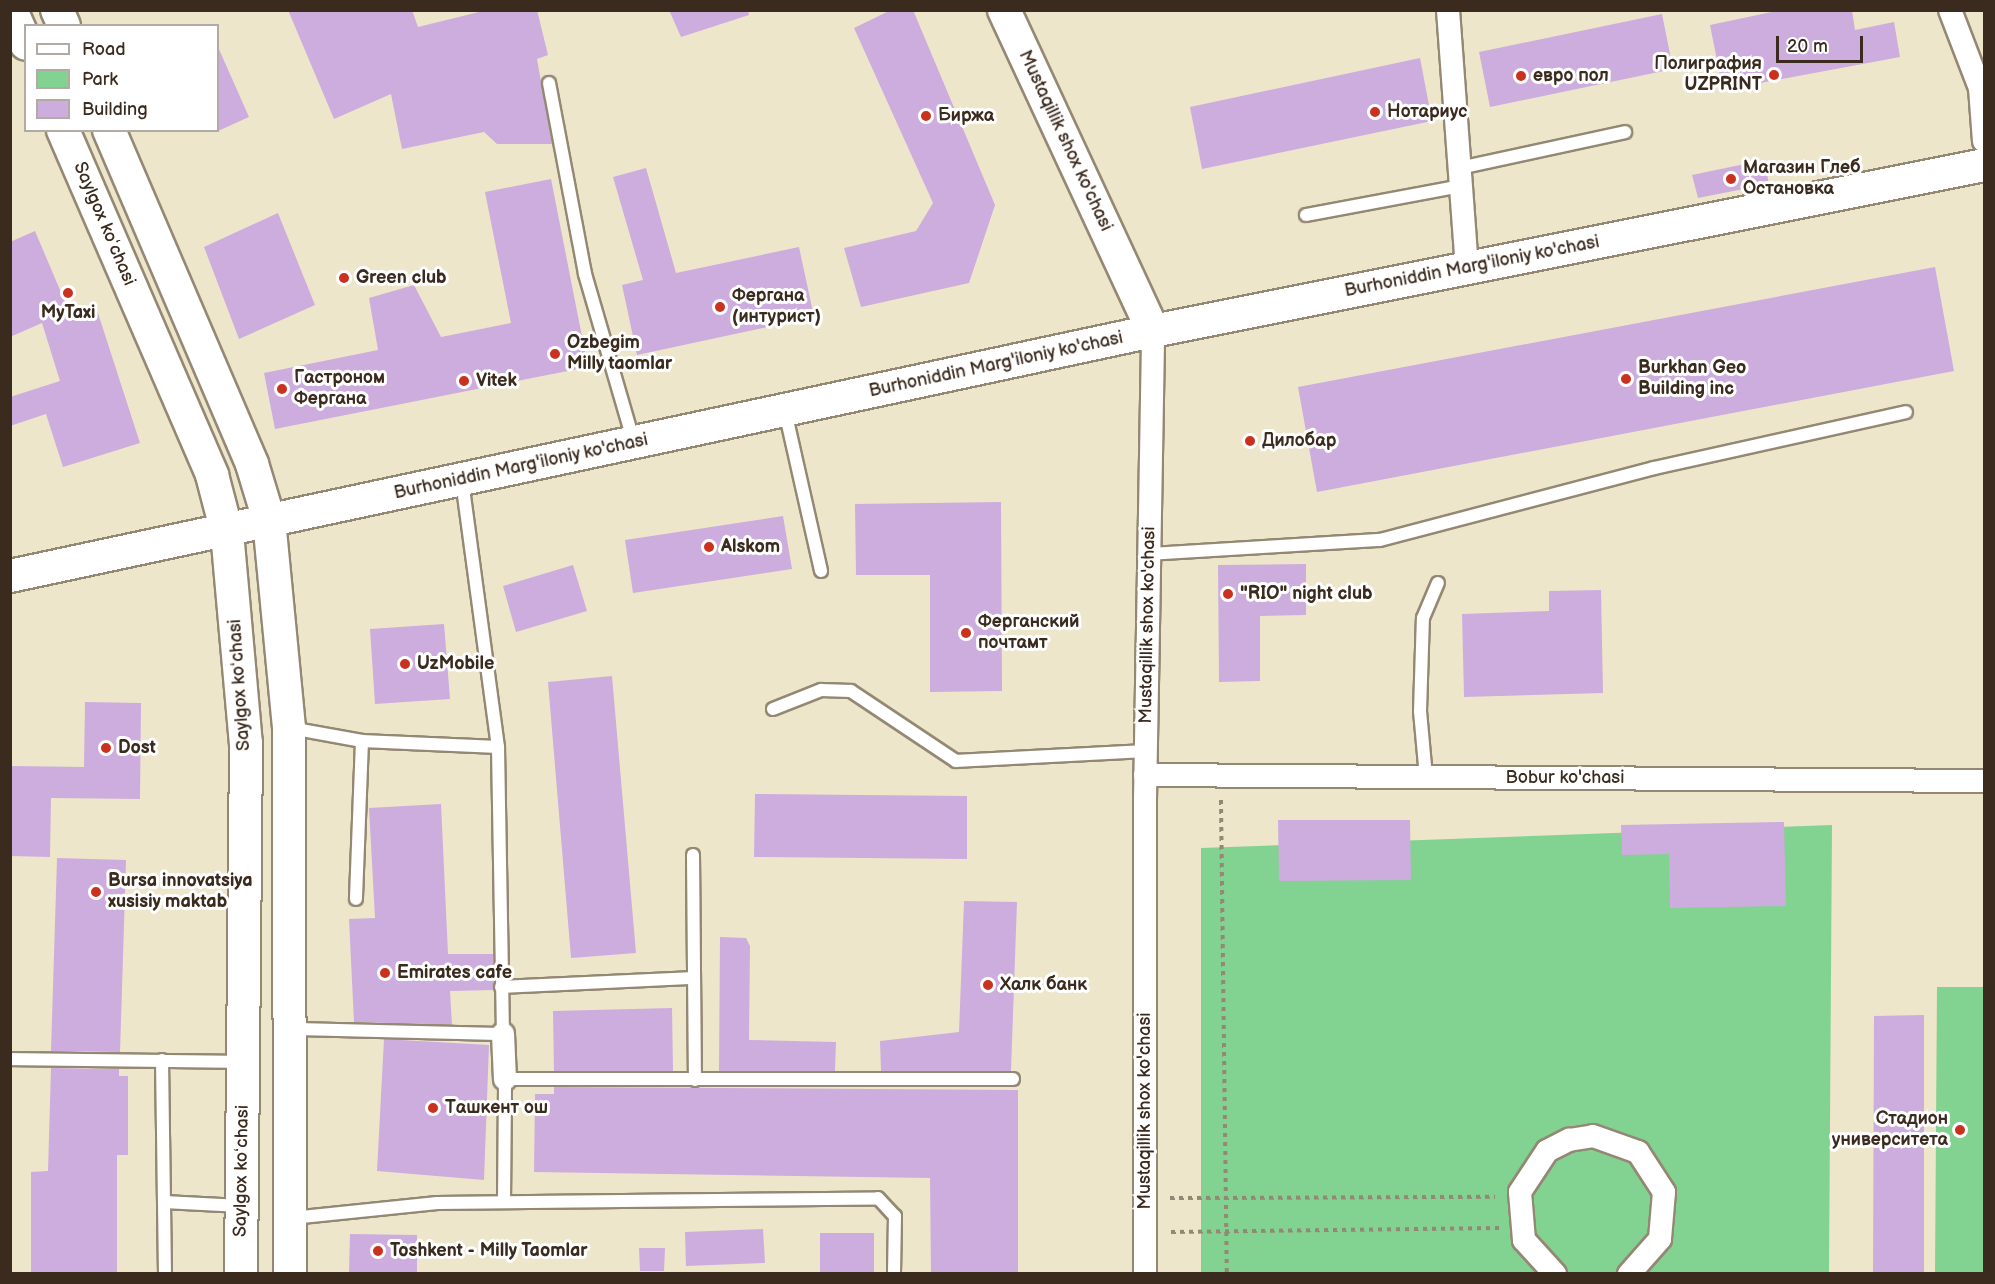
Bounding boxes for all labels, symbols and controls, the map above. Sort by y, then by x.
legend [24,24,219,132]
scale bar [1779,24,1866,62]
text: 20 m [1787,36,1828,57]
text: Road [82,39,126,60]
street label: Mustaqillik shox ko'chasi [1014,47,1116,235]
place label: Полиграфия UZPRINT [1654,54,1762,97]
place label: евро пол [1533,65,1609,87]
marker: Полиграфия UZPRINT [1767,68,1781,82]
text: Park [82,69,118,90]
marker: евро пол [1514,69,1528,83]
text: Building [82,99,148,120]
place label: Нотариус [1387,101,1467,123]
place label: Биржа [938,105,994,127]
marker: Нотариус [1368,105,1382,119]
marker: Биржа [919,109,933,123]
place label: Магазин Глеб Остановка [1743,158,1861,201]
street label: Saylgox koʻchasi [68,159,140,289]
marker: Магазин Глеб Остановка [1724,172,1738,186]
street label: Burhoniddin Marg'iloniy ko'chasi [1342,232,1602,302]
place label: Green club [356,267,447,289]
marker: Green club [337,271,351,285]
marker: MyTaxi [61,286,75,300]
place label: Фергана (интурист) [732,286,821,328]
marker: Фергана (интурист) [713,300,727,314]
place label: MyTaxi [41,302,95,324]
street label: Burhoniddin Marg'iloniy ko'chasi [866,327,1126,403]
place label: Ozbegim Milly taomlar [567,333,673,376]
marker: Ozbegim Milly taomlar [548,347,562,361]
place label: Burkhan Geo Building inc [1638,358,1746,400]
place label: Гастроном Фергана [294,368,385,410]
place label: Vitek [476,370,517,392]
marker: Burkhan Geo Building inc [1619,372,1633,386]
marker: Vitek [457,374,471,388]
marker: Гастроном Фергана [275,382,289,396]
street label: Burhoniddin Marg'iloniy ko'chasi [391,429,651,505]
place label: Дилобар [1262,430,1336,452]
marker: Дилобар [1243,434,1257,448]
street label: Mustaqillik shox ko'chasi [1135,526,1161,724]
place label: Alskom [721,536,780,558]
marker: Alskom [702,540,716,554]
place label: "RIO" night club [1240,583,1373,605]
marker: "RIO" night club [1221,587,1235,601]
place label: Ферганский почтамт [978,612,1080,654]
street label: Saylgox koʻchasi [225,618,255,752]
marker: Ферганский почтамт [959,626,973,640]
place label: UzMobile [417,653,494,675]
marker: UzMobile [398,657,412,671]
place label: Dost [118,737,156,759]
marker: Dost [99,741,113,755]
street label: Bobur ko'chasi [1506,767,1624,789]
place label: Bursa innovatsiya xusisiy maktab [108,871,253,914]
marker: Bursa innovatsiya xusisiy maktab [89,885,103,899]
place label: Emirates cafe [397,962,512,984]
marker: Emirates cafe [378,966,392,980]
place label: Халк банк [1000,974,1087,996]
marker: Халк банк [981,978,995,992]
street label: Mustaqillik shox ko'chasi [1134,1012,1156,1210]
place label: Ташкент ош [445,1097,548,1119]
marker: Ташкент ош [426,1101,440,1115]
street label: Saylgox koʻchasi [230,1105,254,1237]
place label: Стадион университета [1832,1109,1948,1152]
marker: Стадион университета [1953,1123,1967,1137]
place label: Toshkent - Milly Taomlar [390,1240,588,1262]
marker: Toshkent - Milly Taomlar [371,1244,385,1258]

